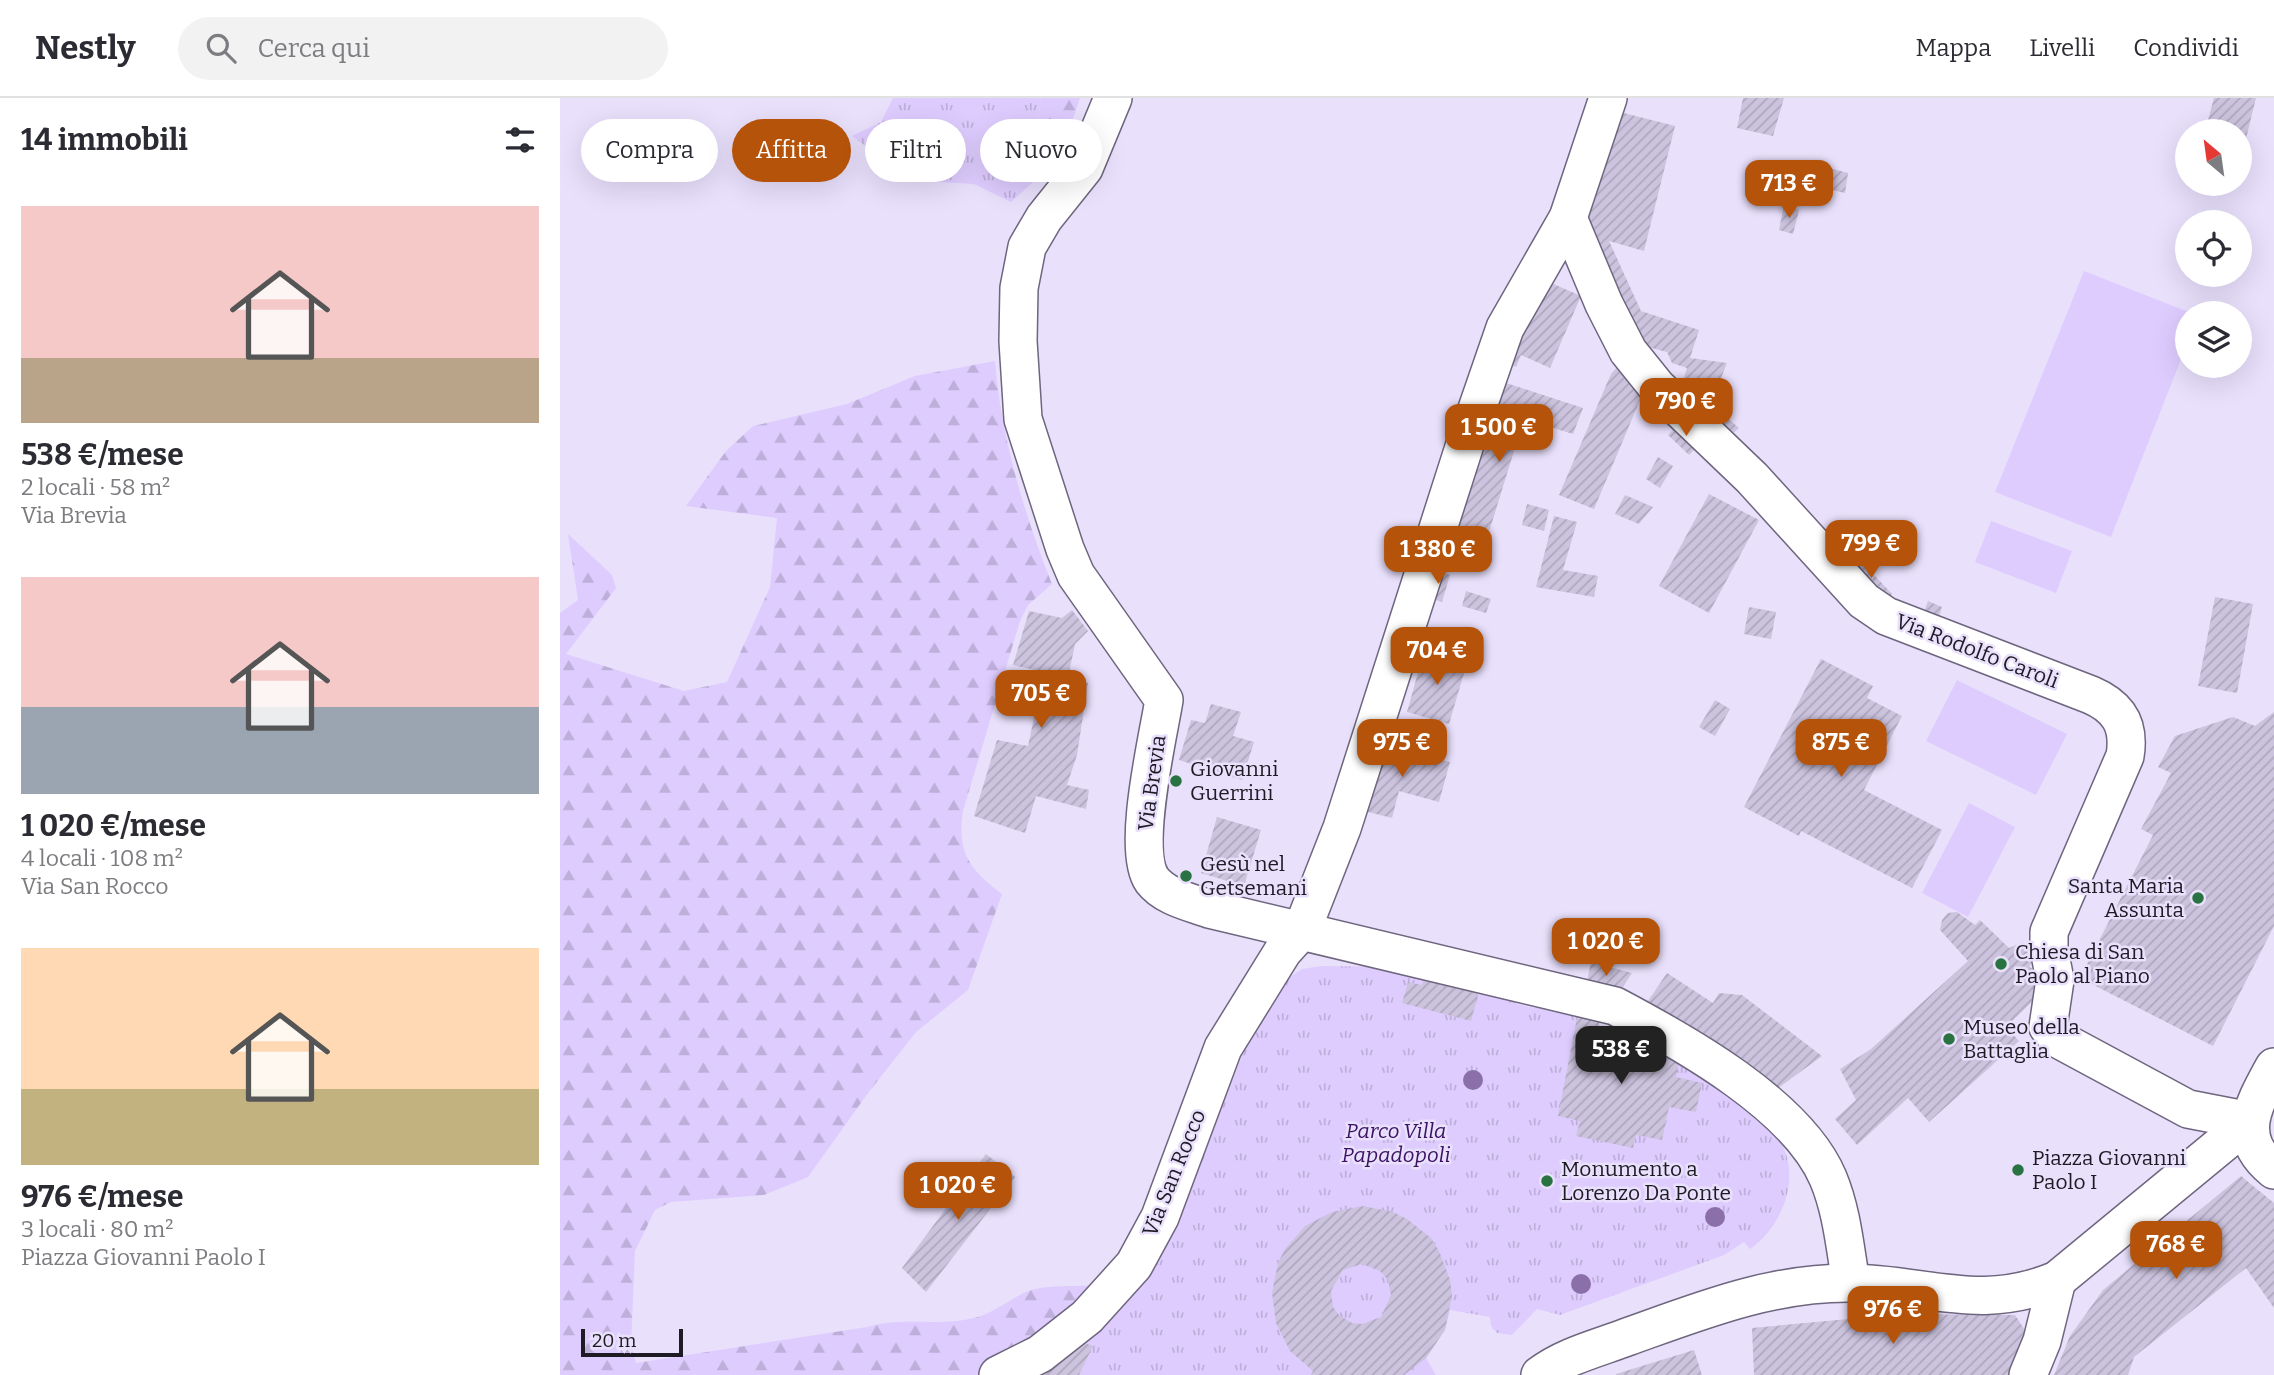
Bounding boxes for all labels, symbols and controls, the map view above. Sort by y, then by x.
search box [178,17,668,80]
text: Nestly [35,28,136,68]
icon: search [202,29,240,67]
text: Cerca qui [258,33,370,64]
text: Mappa [1915,34,1991,62]
text: Livelli [2029,34,2095,62]
text: Condividi [2133,34,2239,62]
chip: Compra [581,119,718,182]
chip: Affitta [732,119,851,182]
chip: Filtri [865,119,966,182]
chip: Nuovo [980,119,1102,182]
north arrow [2175,119,2252,196]
map controls [2175,119,2252,378]
icon: filters [501,121,539,159]
text: 14 immobili [21,122,188,158]
pin: 713 € [1740,160,1838,220]
text: 713 € [1761,169,1817,197]
button: locate [2175,210,2252,287]
icon: home [217,252,343,378]
button: layers [2175,301,2252,378]
pin: 790 € [1637,378,1735,438]
text: 790 € [1656,387,1716,415]
pin: 1 500 € [1434,404,1564,464]
text: 1 500 € [1461,413,1537,441]
text: 538 €/mese [21,437,184,473]
text: 2 locali · 58 m² [21,473,170,501]
text: Via Brevia [21,501,127,529]
pin: 799 € [1822,520,1920,580]
pin: 1 380 € [1373,526,1503,586]
text: 799 € [1841,529,1901,557]
text: 1 380 € [1400,535,1476,563]
street label: Via Rodolfo Caroli [1892,608,2062,694]
icon: home [217,623,343,749]
pin: 704 € [1388,628,1486,687]
text: 704 € [1407,636,1467,664]
pin: 705 € [992,670,1090,730]
text: 705 € [1011,679,1071,707]
pin: 975 € [1353,720,1451,779]
pin: 875 € [1792,720,1890,779]
text: 975 € [1373,728,1431,756]
text: 875 € [1812,728,1870,756]
street label: Via Brevia [1132,733,1172,833]
place label: Giovanni Guerrini [1190,756,1278,806]
marker: Giovanni Guerrini [1168,773,1184,789]
text: 1 020 €/mese [21,808,206,844]
text: 4 locali · 108 m² [21,844,183,872]
place label: Gesù nel Getsemani [1200,851,1307,901]
marker: Gesù nel Getsemani [1178,868,1194,884]
text: Via San Rocco [21,872,168,900]
place label: Santa Maria Assunta [2068,873,2185,923]
marker: Santa Maria Assunta [2190,890,2206,906]
pin: 1 020 € [1541,918,1671,978]
text: 1 020 € [1568,927,1644,955]
place label: Chiesa di San Paolo al Piano [2015,939,2150,989]
marker: Chiesa di San Paolo al Piano [1993,956,2009,972]
icon: home [217,994,343,1120]
place label: Museo della Battaglia [1963,1014,2080,1064]
pin: 538 € [1572,1026,1670,1086]
marker: Museo della Battaglia [1941,1031,1957,1047]
text: 538 € [1591,1035,1651,1063]
street label: Via San Rocco [1137,1106,1211,1240]
park label: Parco Villa Papadopoli [1342,1118,1450,1168]
place label: Piazza Giovanni Paolo I [2032,1145,2186,1195]
place label: Monumento a Lorenzo Da Ponte [1561,1156,1731,1206]
pin: 1 020 € [893,1162,1023,1222]
marker: Piazza Giovanni Paolo I [2010,1162,2026,1178]
text: 1 020 € [920,1171,996,1199]
marker: Monumento a Lorenzo Da Ponte [1539,1173,1555,1189]
text: 976 €/mese [21,1179,183,1215]
text: 3 locali · 80 m² [21,1215,173,1243]
pin: 768 € [2127,1222,2225,1281]
text: 768 € [2146,1230,2206,1258]
text: Piazza Giovanni Paolo I [21,1243,266,1271]
pin: 976 € [1844,1286,1942,1346]
text: 976 € [1863,1295,1923,1323]
scale bar [581,1326,682,1358]
text: 20 m [592,1329,636,1352]

